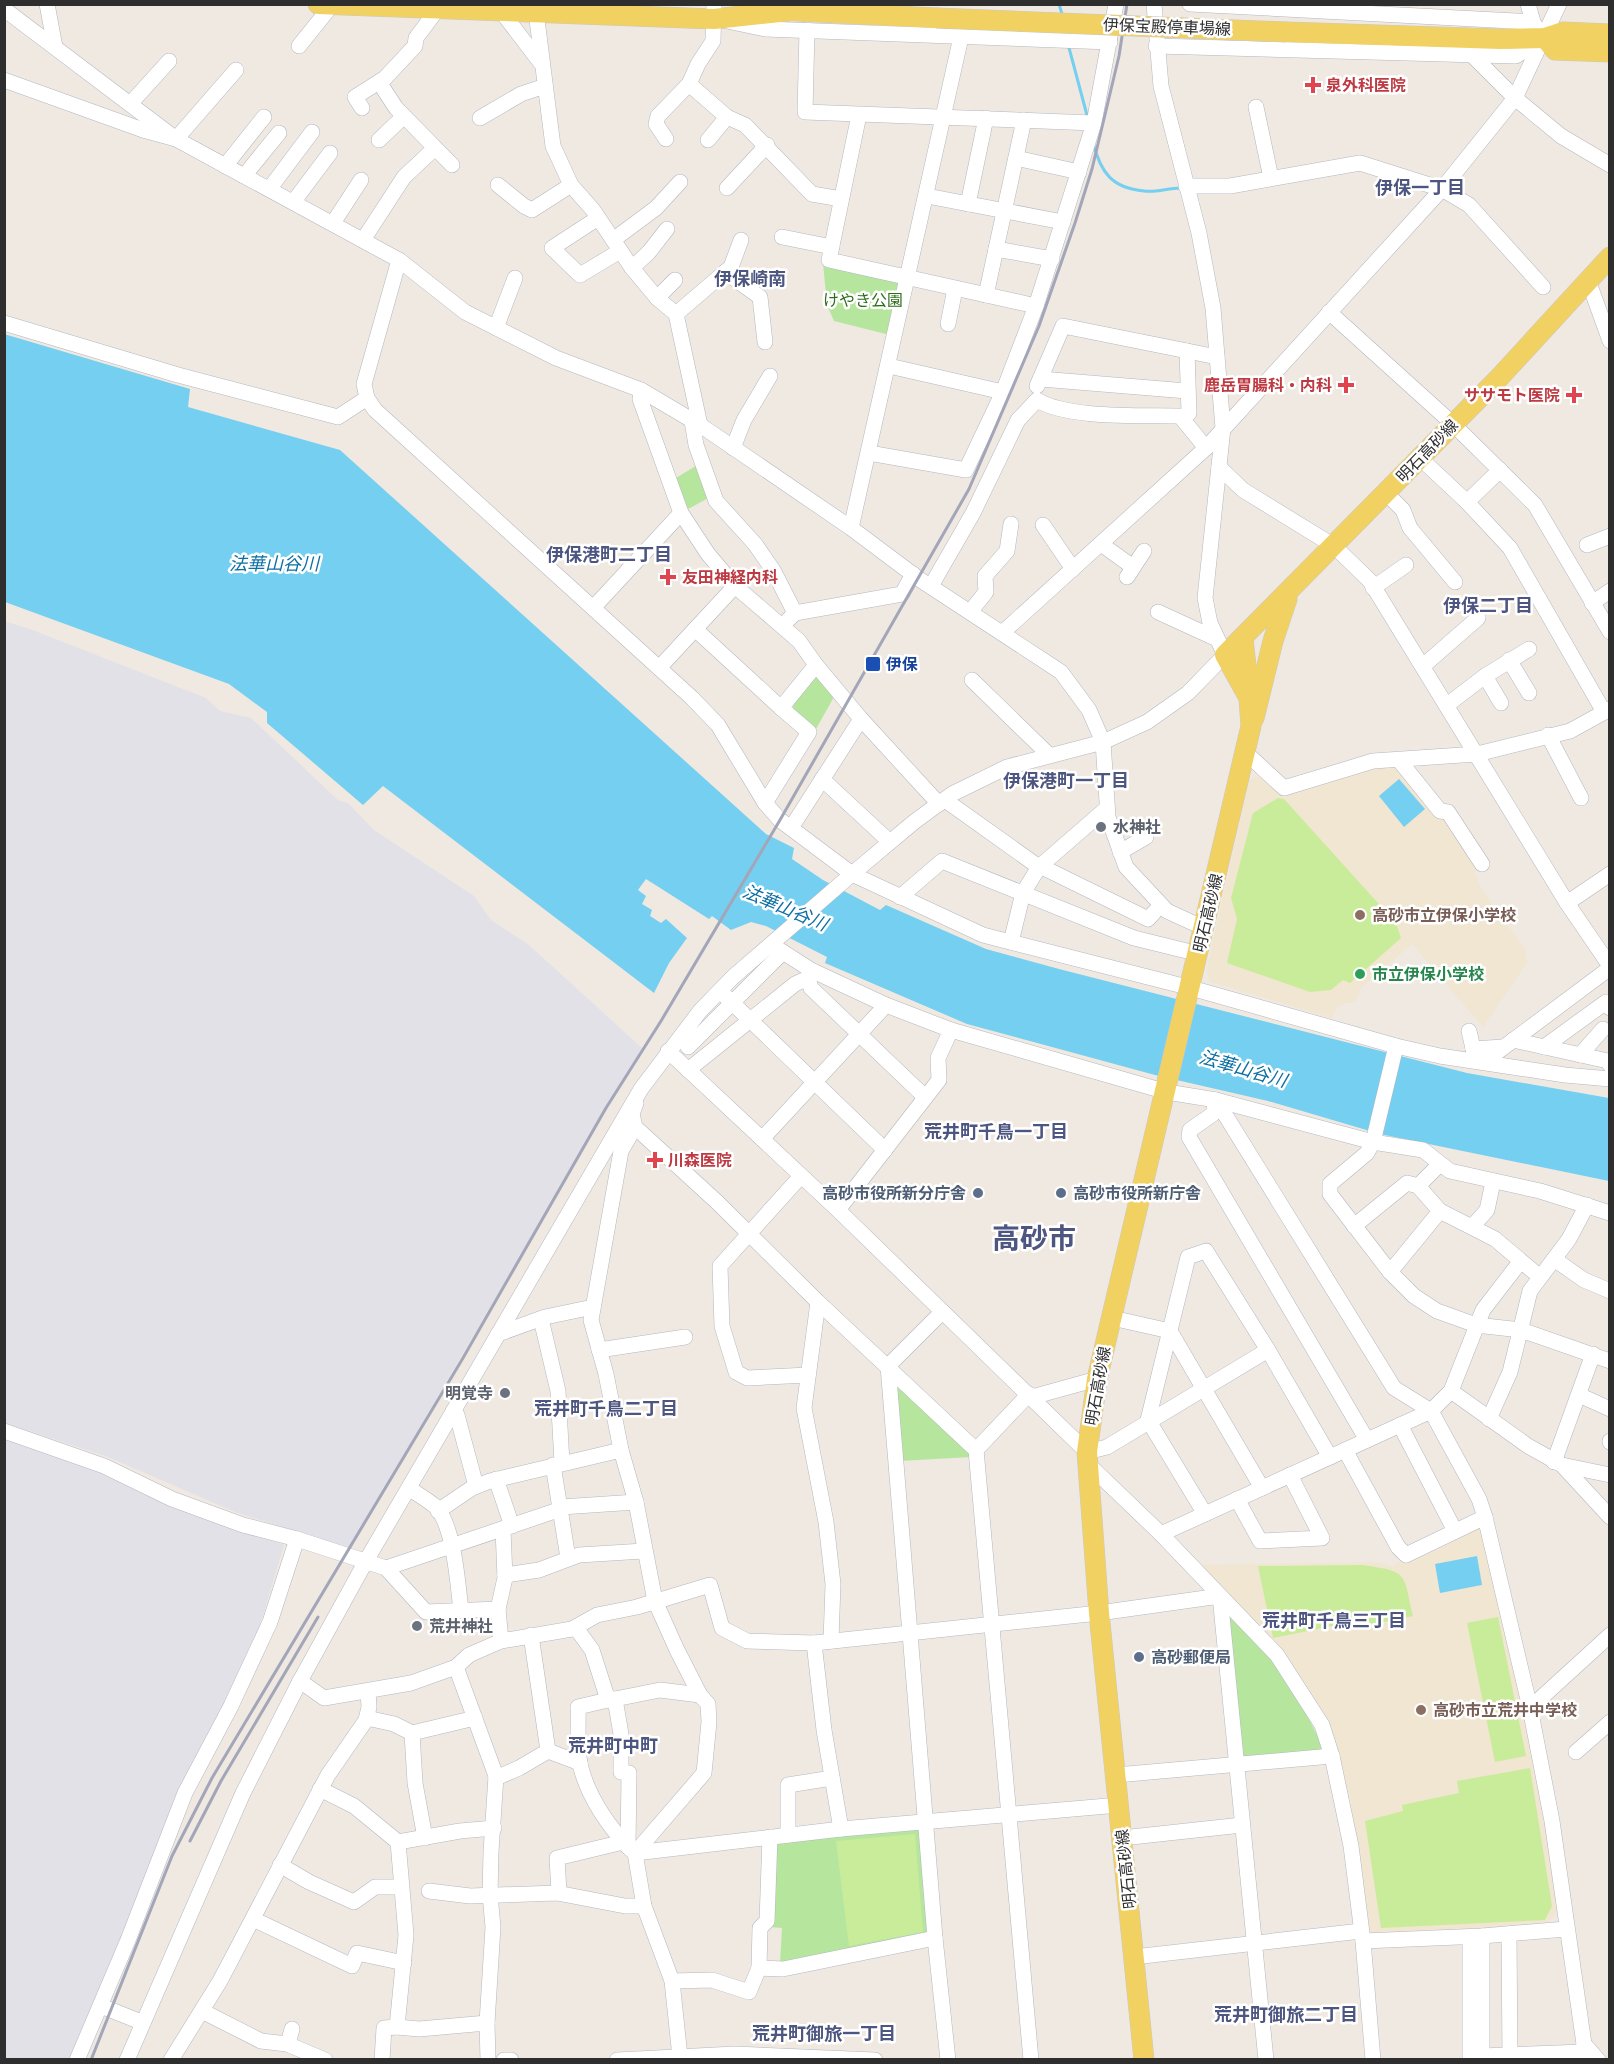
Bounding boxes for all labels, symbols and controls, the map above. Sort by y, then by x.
street label: 伊保宝殿停車場線 [1103,15,1231,39]
marker: 泉外科医院 [1304,76,1322,94]
place label: 泉外科医院 [1326,76,1406,95]
district label: 伊保一丁目 [1375,177,1465,199]
district label: 伊保崎南 [714,268,786,290]
park label: けやき公園 [823,291,903,310]
place label: 鹿岳胃腸科・内科 [1204,376,1332,395]
marker: 鹿岳胃腸科・内科 [1337,376,1355,394]
place label: ササモト医院 [1464,386,1560,405]
marker: ササモト医院 [1565,386,1583,404]
street label: 明石高砂線 [1392,416,1462,486]
district label: 伊保港町二丁目 [546,544,672,566]
water label: 法華山谷川 [229,553,321,575]
marker: 友田神経内科 [659,568,677,586]
place label: 友田神経内科 [682,568,778,587]
district label: 伊保二丁目 [1443,595,1533,617]
marker: 伊保 [864,655,882,673]
place label: 伊保 [885,655,918,674]
district label: 伊保港町一丁目 [1003,770,1129,792]
place label: 水神社 [1113,818,1161,837]
marker: 水神社 [1094,820,1108,834]
street label: 明石高砂線 [1190,872,1226,954]
water label: 法華山谷川 [739,880,833,936]
place label: 高砂市立伊保小学校 [1372,906,1516,925]
marker: 高砂市立伊保小学校 [1353,908,1367,922]
place label: 市立伊保小学校 [1372,965,1484,984]
marker: 市立伊保小学校 [1353,967,1367,981]
water label: 法華山谷川 [1197,1046,1291,1093]
district label: 荒井町千鳥一丁目 [924,1121,1068,1143]
marker: 川森医院 [646,1151,664,1169]
place label: 川森医院 [668,1151,732,1170]
place label: 高砂市役所新分庁舎 [822,1184,966,1203]
place label: 高砂市役所新庁舎 [1073,1184,1201,1203]
marker: 高砂市役所新分庁舎 [971,1186,985,1200]
marker: 高砂市役所新庁舎 [1054,1186,1068,1200]
district label: 高砂市 [992,1221,1076,1255]
street label: 明石高砂線 [1082,1345,1114,1427]
place label: 明覚寺 [445,1384,493,1403]
marker: 明覚寺 [498,1386,512,1400]
district label: 荒井町千鳥二丁目 [534,1398,678,1420]
district label: 荒井町千鳥三丁目 [1262,1610,1406,1632]
place label: 荒井神社 [429,1617,493,1636]
marker: 荒井神社 [410,1619,424,1633]
place label: 高砂郵便局 [1151,1648,1231,1667]
marker: 高砂郵便局 [1132,1650,1146,1664]
place label: 高砂市立荒井中学校 [1433,1701,1577,1720]
marker: 高砂市立荒井中学校 [1414,1703,1428,1717]
district label: 荒井町中町 [568,1735,658,1757]
street label: 明石高砂線 [1112,1828,1140,1910]
district label: 荒井町御旅二丁目 [1214,2004,1358,2026]
district label: 荒井町御旅一丁目 [752,2023,896,2045]

